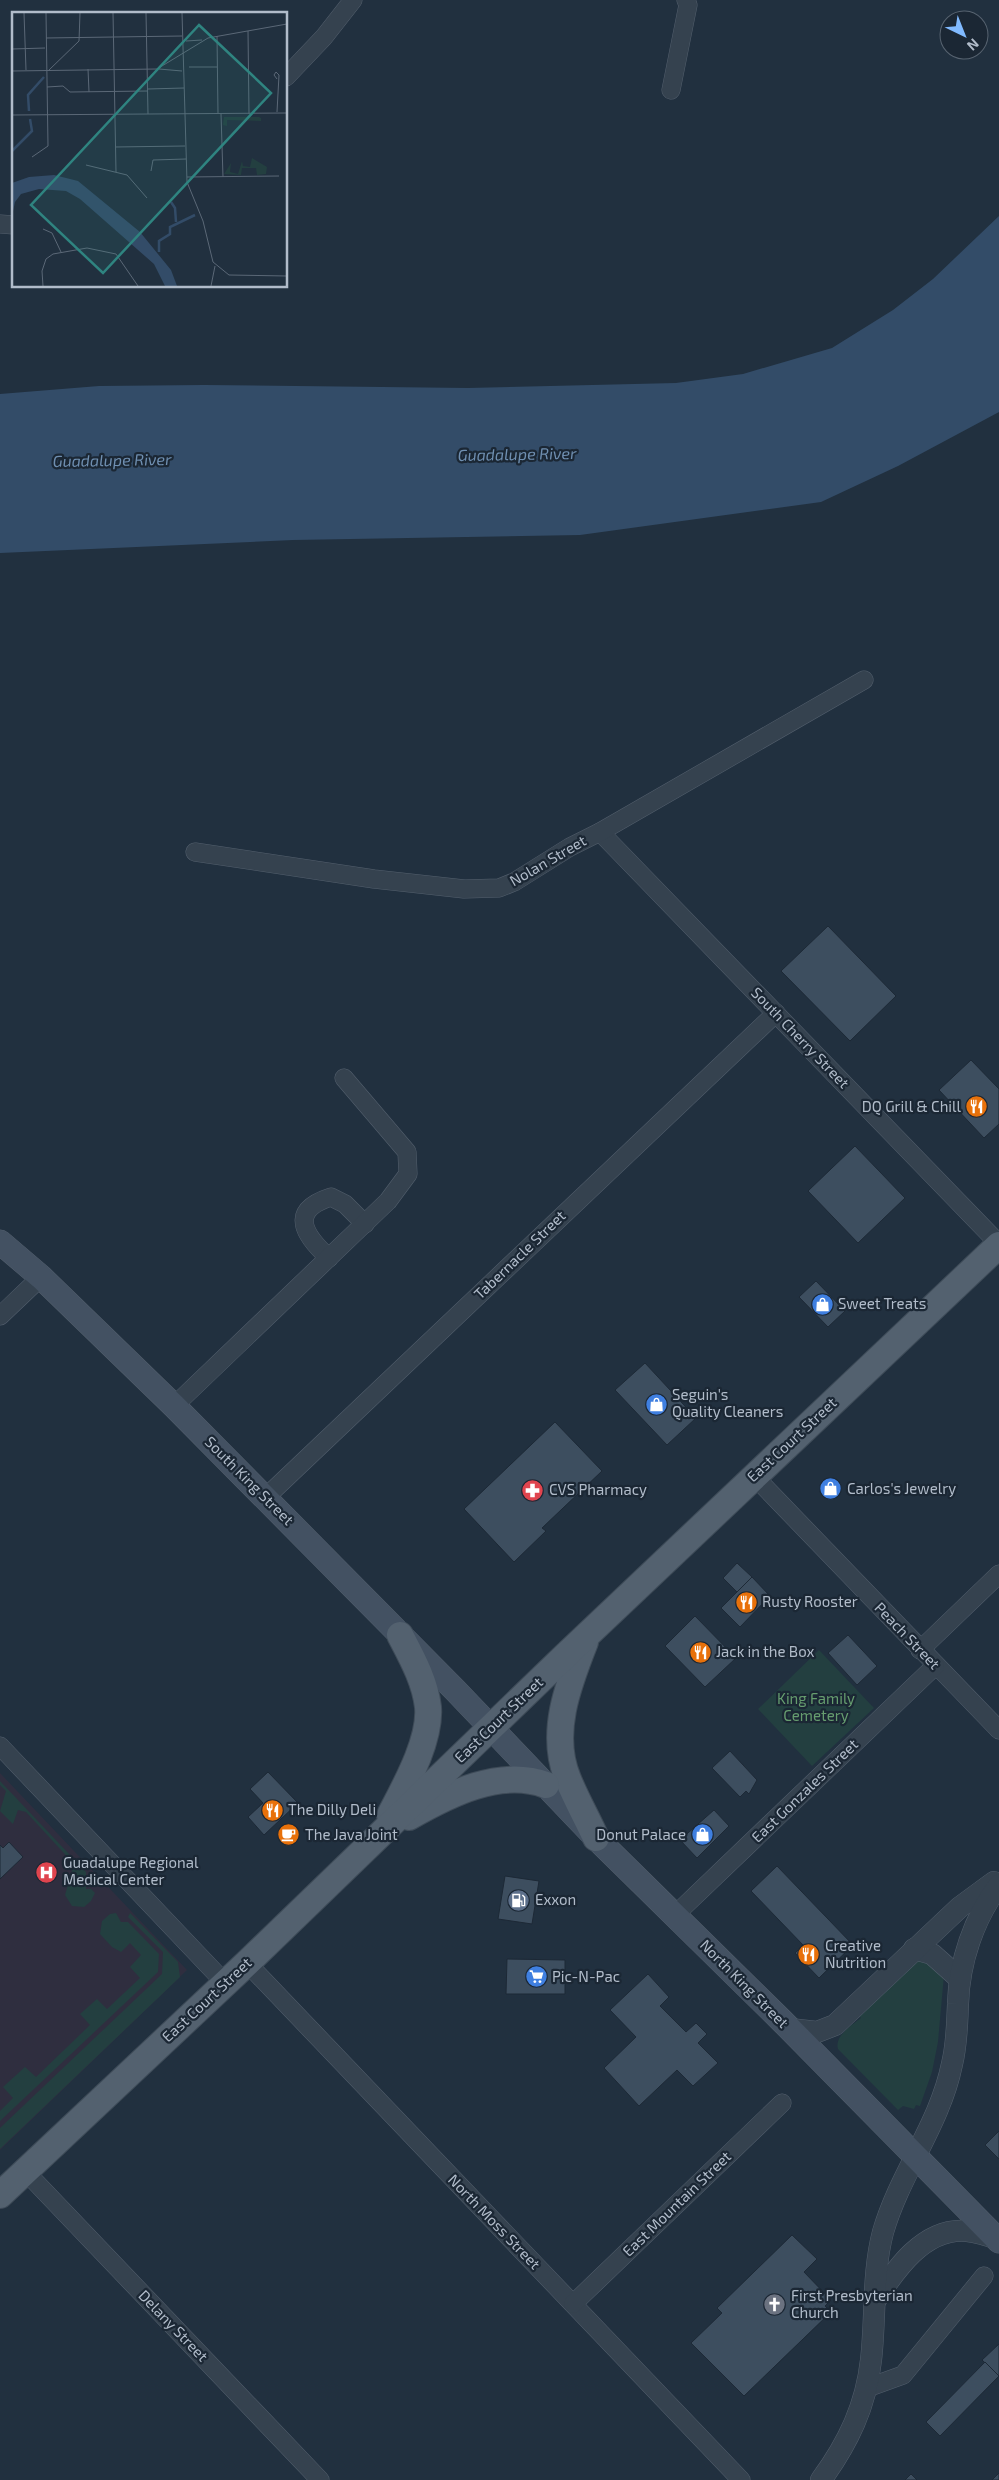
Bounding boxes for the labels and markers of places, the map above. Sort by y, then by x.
restaurant icon: DQ Grill & Chill [965,1095,989,1119]
place label: DQ Grill & Chill [862,1097,962,1116]
shop icon: Sweet Treats [810,1292,834,1316]
place label: Sweet Treats [838,1294,926,1312]
place label: Seguin's Quality Cleaners [672,1385,783,1421]
shop icon: Seguin's Quality Cleaners [644,1392,668,1416]
shop icon: Carlos's Jewelry [819,1477,843,1501]
pharmacy icon: CVS Pharmacy [521,1478,545,1502]
place label: Carlos's Jewelry [847,1479,956,1497]
place label: CVS Pharmacy [549,1480,647,1498]
restaurant icon: Rusty Rooster [734,1590,758,1614]
place label: Rusty Rooster [762,1592,858,1610]
restaurant icon: Jack in the Box [688,1640,712,1664]
place label: Jack in the Box [716,1642,814,1660]
restaurant icon: The Dilly Deli [260,1798,284,1822]
place label: The Dilly Deli [288,1800,376,1818]
cafe icon: The Java Joint [277,1823,301,1847]
shop icon: Donut Palace [690,1823,714,1847]
place label: The Java Joint [305,1825,398,1843]
place label: Donut Palace [596,1825,686,1843]
place label: Guadalupe Regional Medical Center [63,1853,199,1888]
hospital icon: Guadalupe Regional Medical Center [35,1860,59,1884]
fuel station icon: Exxon [507,1888,531,1912]
place label: Exxon [535,1890,576,1908]
place label: Creative Nutrition [825,1936,886,1971]
restaurant icon: Creative Nutrition [797,1943,821,1967]
supermarket icon: Pic-N-Pac [524,1965,548,1989]
place label: Pic-N-Pac [552,1967,620,1985]
place label: First Presbyterian Church [791,2286,913,2321]
church icon: First Presbyterian Church [763,2293,787,2317]

